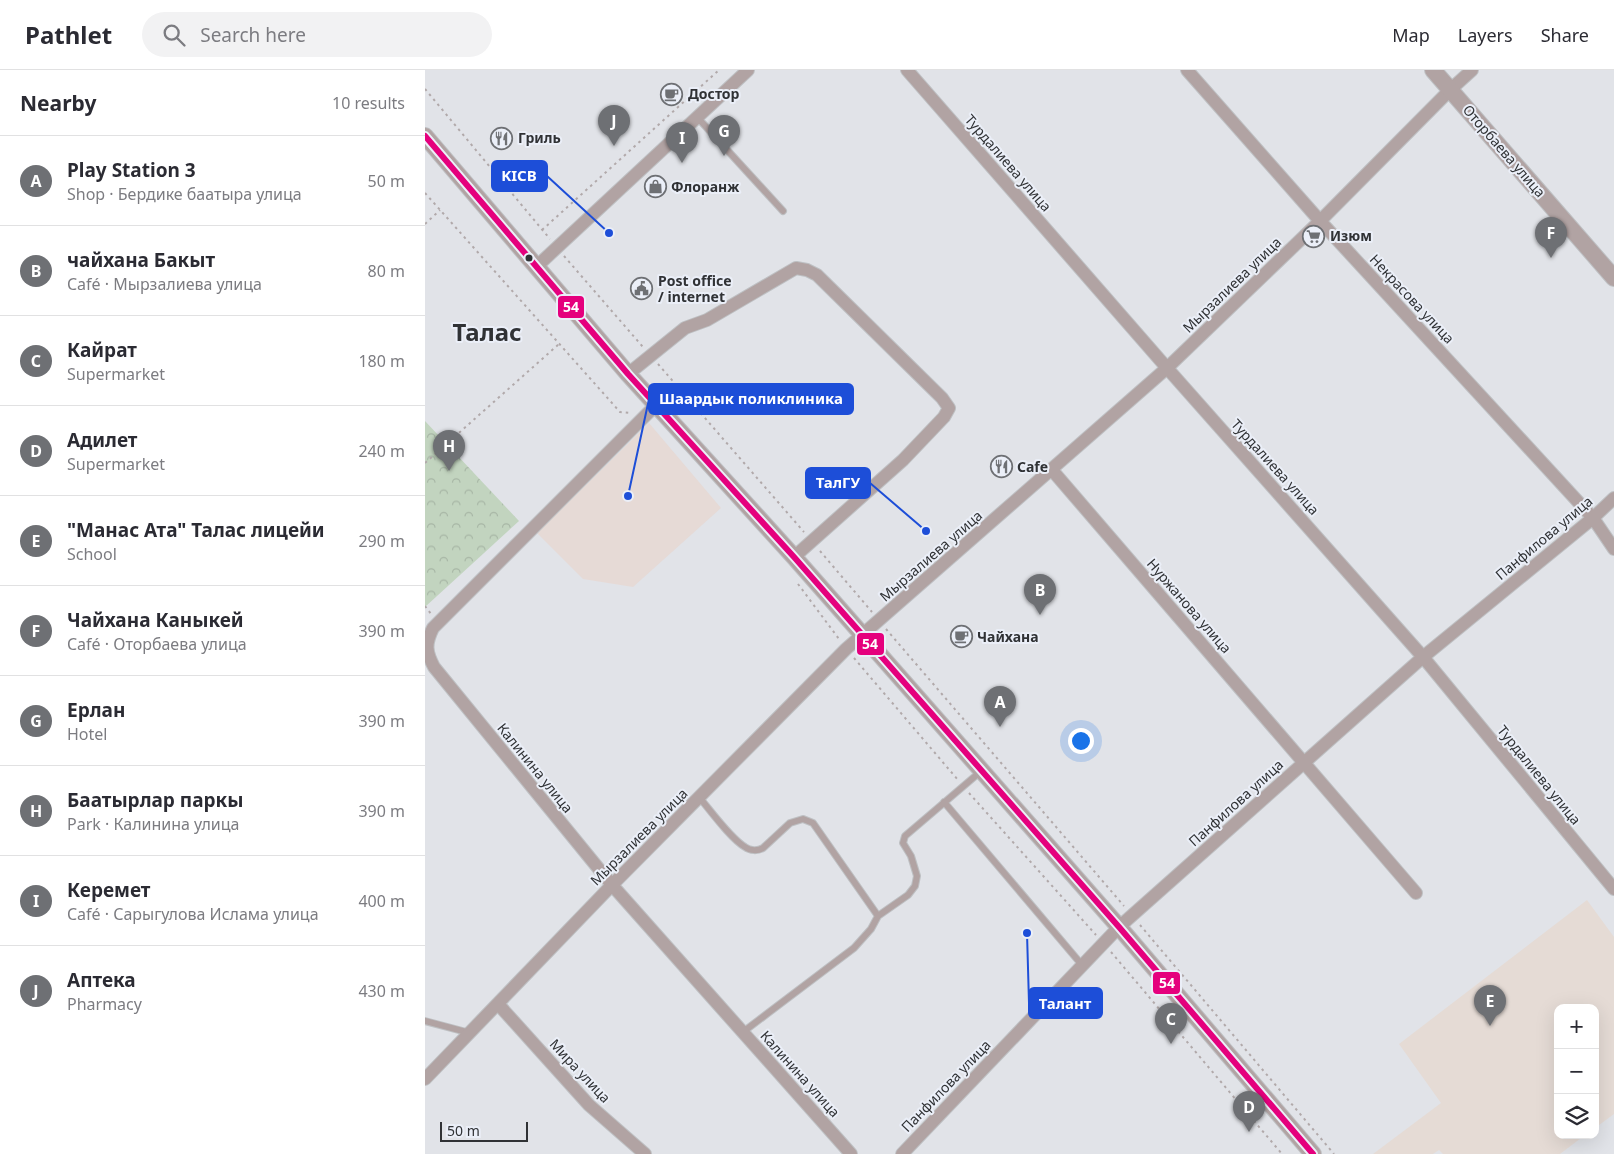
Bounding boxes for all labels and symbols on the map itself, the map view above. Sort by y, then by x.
cafe icon: Достор [660,82,684,106]
place label: Достор [688,84,740,103]
street label: Оторбаева улица [1459,100,1550,201]
pin: J [598,105,630,146]
street label: Турдалиева улица [961,110,1056,215]
pin: G [708,115,740,156]
pin: I [666,122,698,163]
restaurant icon: Гриль [490,126,514,150]
place label: Гриль [518,128,561,147]
callout: KICB [492,161,547,191]
text: KICB [501,165,537,185]
shop icon: Флоранж [643,175,667,199]
place label: Флоранж [671,177,740,196]
pin: F [1535,217,1567,258]
supermarket icon: Изюм [1302,224,1326,248]
place label: Изюм [1330,226,1372,245]
street label: Мырзалиева улица [1178,233,1285,337]
street label: Некрасова улица [1366,250,1459,348]
unlabelled marker [524,253,534,263]
place label: Post office / internet [658,271,732,306]
public building icon: Post office / internet [630,277,654,301]
line badge: 54 [557,295,585,319]
text: 54 [563,297,579,316]
district label: Талас [452,315,522,348]
callout: Шаардык поликлиника [649,384,853,414]
text: Шаардык поликлиника [659,388,843,408]
street label: Турдалиева улица [1227,415,1324,519]
pin: H [433,430,465,471]
restaurant icon: Cafe [989,455,1013,479]
place label: Cafe [1017,457,1048,476]
callout: ТалГУ [806,468,870,498]
text: ТалГУ [816,472,861,492]
street label: Панфилова улица [1491,491,1596,584]
street label: Мырзалиева улица [875,506,986,605]
street label: Нуржанова улица [1143,554,1236,657]
pin: B [1024,574,1056,615]
cafe icon: Чайхана [949,625,973,649]
place label: Чайхана [977,627,1039,646]
line badge: 54 [856,632,885,656]
text: 54 [862,634,878,653]
pin: A [984,686,1016,727]
street label: Калинина улица [493,719,577,817]
street label: Турдалиева улица [1493,721,1585,828]
your location [1068,728,1094,754]
street label: Панфилова улица [1184,755,1287,850]
street label: Мырзалиева улица [586,784,691,889]
line badge: 54 [1152,971,1181,995]
text: 54 [1159,973,1175,992]
pin: E [1474,985,1506,1026]
callout: Талант [1029,988,1102,1018]
text: Талант [1039,993,1092,1013]
pin: C [1155,1003,1187,1044]
street label: Калинина улица [756,1026,844,1121]
street label: Мира улица [546,1035,615,1107]
street label: Панфилова улица [897,1035,995,1136]
pin: D [1233,1091,1265,1132]
scale bar [440,1119,527,1142]

